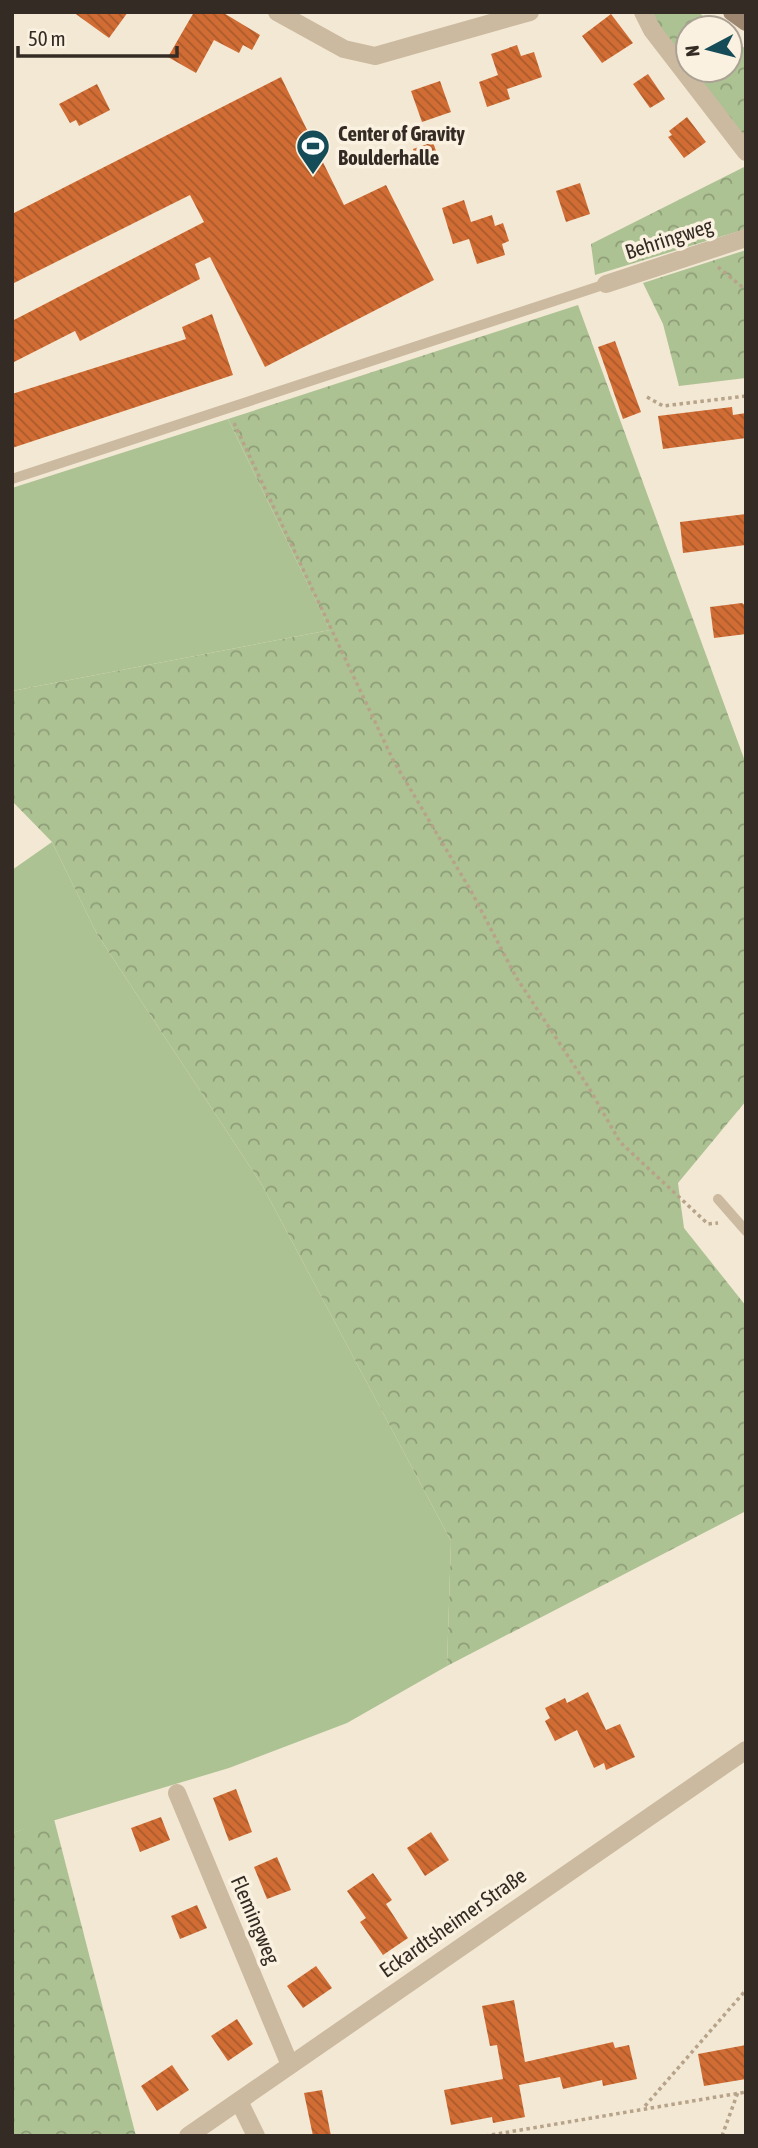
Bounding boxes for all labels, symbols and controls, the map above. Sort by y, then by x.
scale bar [18,14,177,58]
north arrow [674,14,744,84]
text: 50 m [28,26,66,50]
text: N [681,44,704,58]
place label: Center of Gravity Boulderhalle [338,121,465,169]
sports icon: Center of Gravity Boulderhalle [294,127,332,176]
street label: Behringweg [622,213,716,263]
street label: Eckardtsheimer Straße [375,1863,530,1982]
street label: Flemingweg [227,1872,285,1967]

